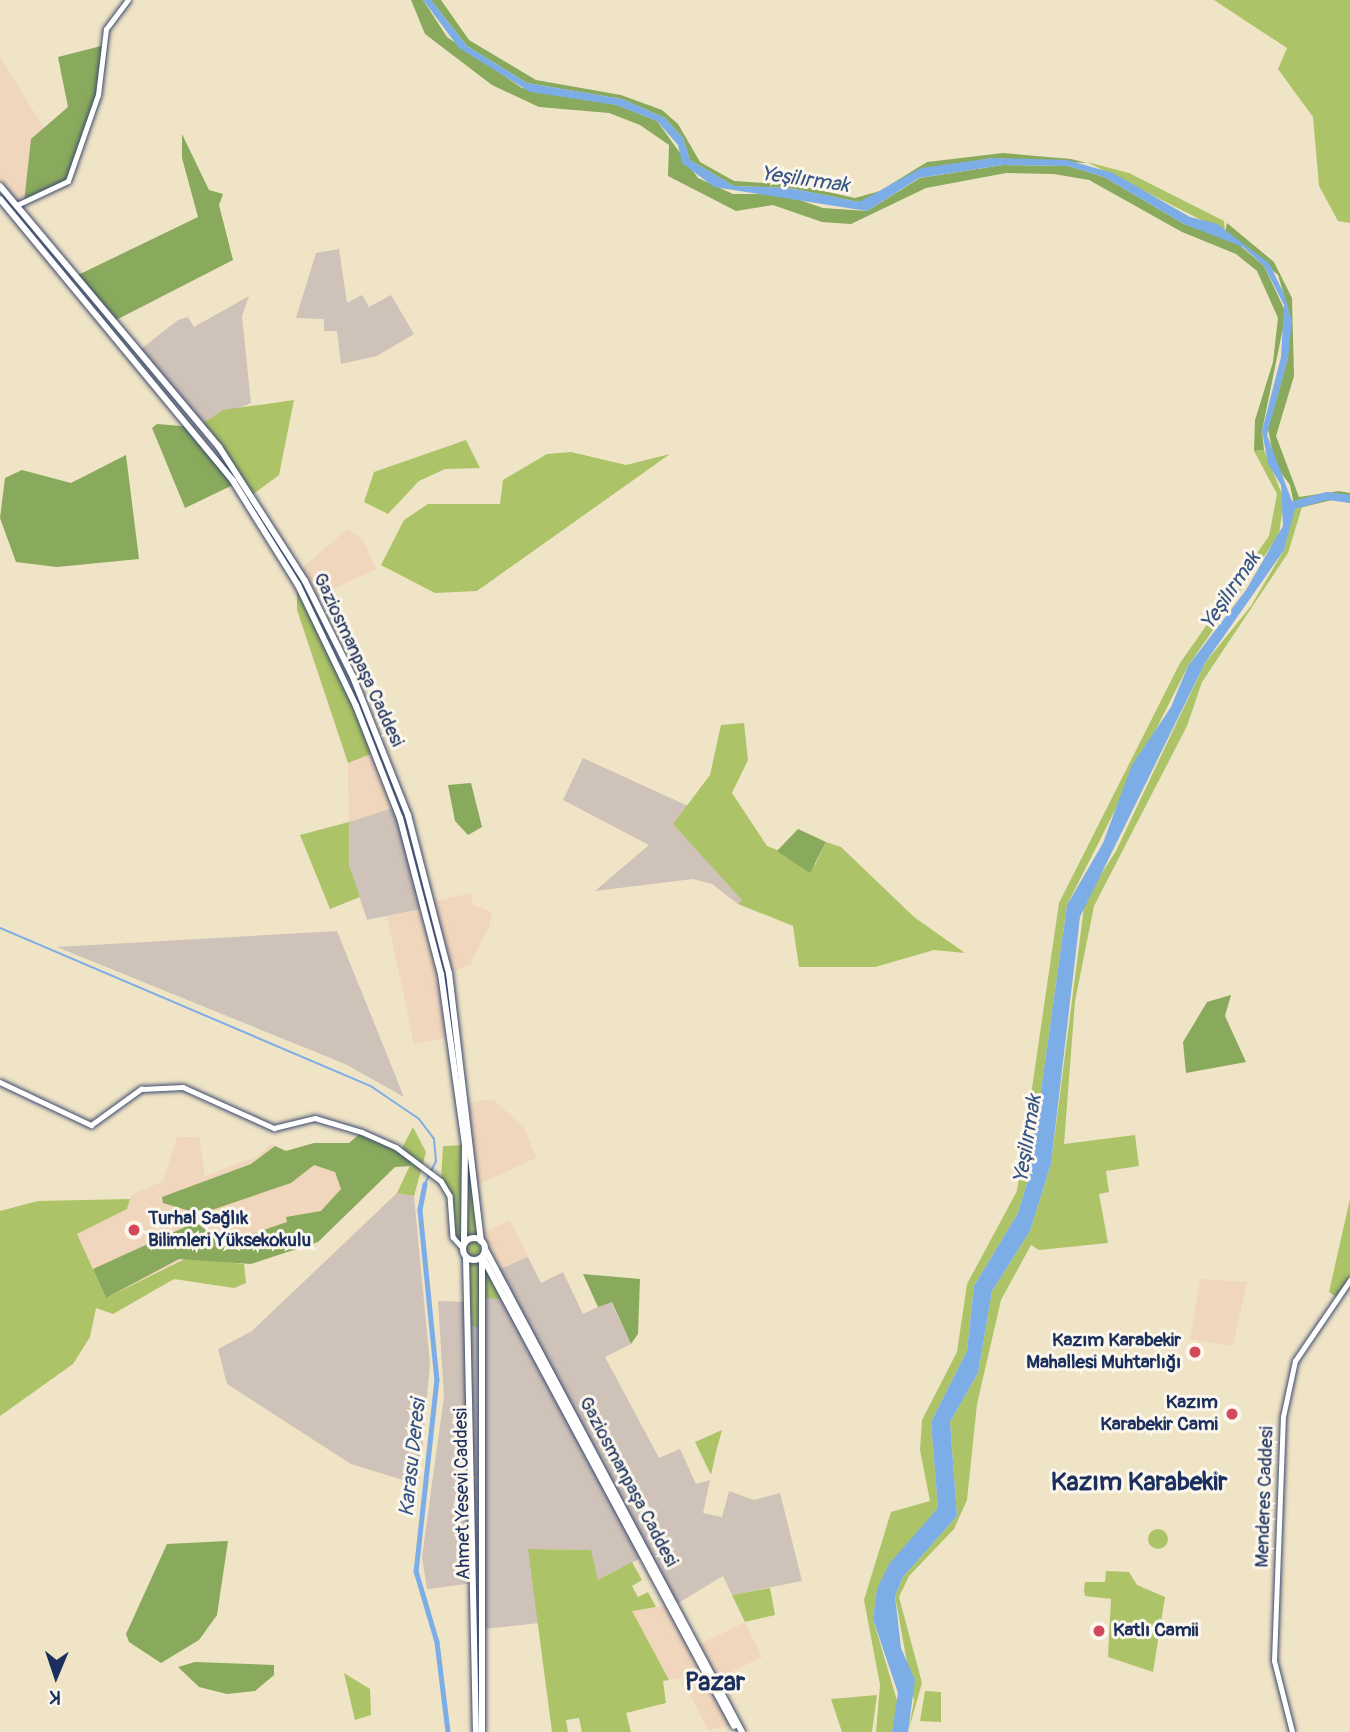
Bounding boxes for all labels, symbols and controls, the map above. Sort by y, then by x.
water label: Yeşilırmak [759,161,851,199]
water label: Yeşilırmak [1196,547,1266,635]
street label: Gaziosmanpaşa Caddesi [308,569,408,751]
water label: Yeşilırmak [1009,1093,1047,1185]
place label: Turhal Sağlık Bilimleri Yüksekokulu [148,1208,311,1252]
marker: Turhal Sağlık Bilimleri Yüksekokulu [126,1222,142,1238]
place label: Kazım Karabekir Mahallesi Muhtarlığı [1026,1330,1181,1374]
marker: Kazım Karabekir Mahallesi Muhtarlığı [1187,1344,1203,1360]
place label: Kazım Karabekir Cami [1100,1392,1218,1436]
street label: Gaziosmanpaşa Caddesi [574,1393,682,1571]
water label: Karasu Deresi [394,1398,432,1518]
marker: Kazım Karabekir Cami [1224,1406,1240,1422]
street label: Ahmet Yesevi Caddesi [450,1408,476,1580]
street label: Menderes Caddesi [1251,1426,1279,1568]
district label: Kazım Karabekir [1051,1467,1227,1499]
place label: Katlı Camii [1113,1620,1198,1642]
marker: Katlı Camii [1091,1623,1107,1639]
north arrow [21,1641,91,1711]
district label: Pazar [685,1667,745,1699]
text: K [49,1685,61,1709]

